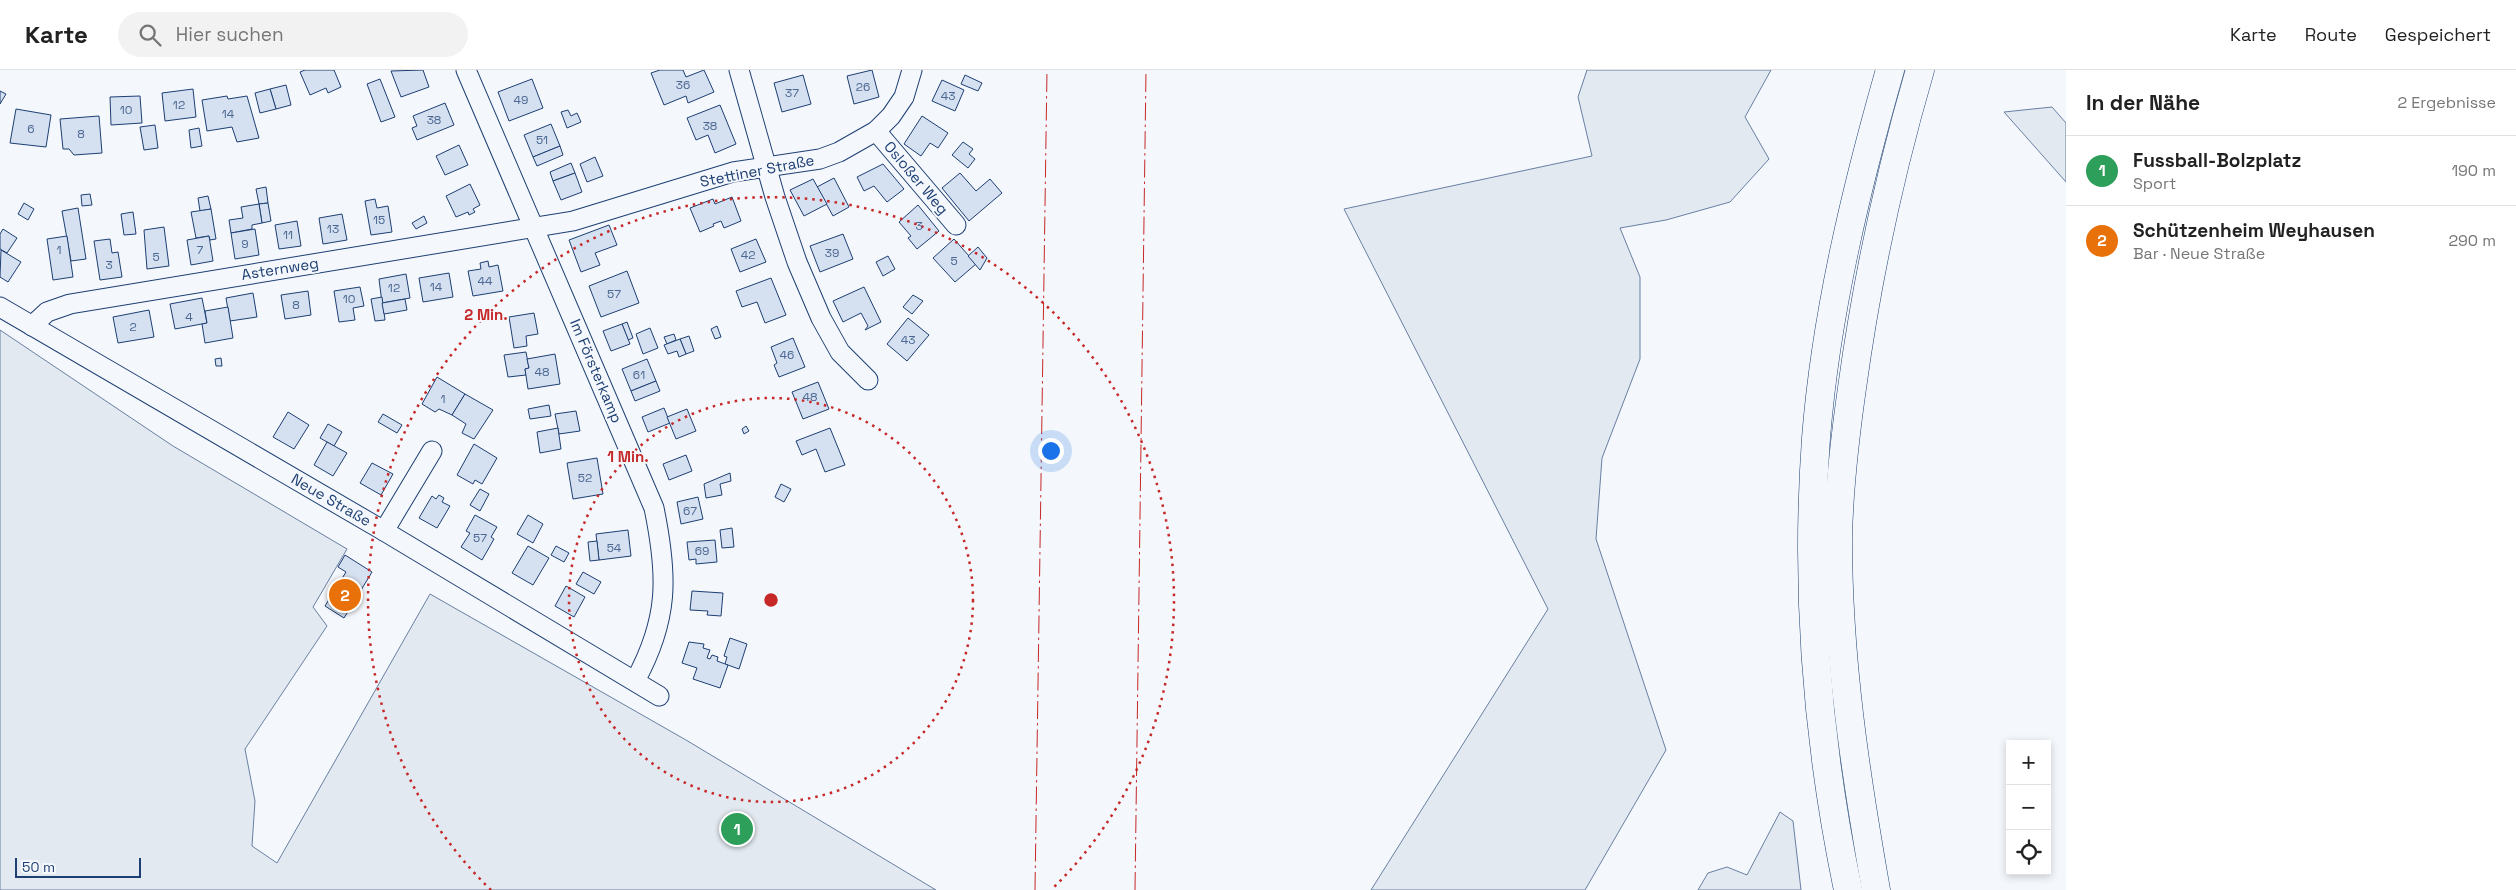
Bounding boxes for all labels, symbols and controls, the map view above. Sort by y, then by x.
search box [118,12,468,57]
text: Karte [25,19,88,50]
icon: search [136,21,164,49]
text: Hier suchen [176,22,284,47]
text: Karte [2230,23,2277,46]
text: Route [2305,23,2357,46]
text: Gespeichert [2385,23,2491,46]
house number: 36 [676,77,690,93]
house number: 26 [856,79,870,95]
house number: 37 [785,85,799,101]
house number: 43 [941,88,955,104]
text: In der Nähe [2086,89,2200,116]
house number: 49 [514,92,528,108]
text: 2 Ergebnisse [2397,92,2496,113]
house number: 12 [173,97,185,113]
house number: 10 [120,102,132,118]
house number: 14 [222,106,235,122]
house number: 38 [427,112,441,128]
house number: 38 [703,118,717,134]
house number: 6 [27,121,35,137]
house number: 8 [77,126,85,142]
house number: 51 [536,132,548,148]
street label: Osloßer Weg [880,137,953,218]
text: Fussball-Bolzplatz [2133,148,2301,173]
street label: Stettiner Straße [698,150,816,191]
text: 1 [2098,160,2106,181]
text: 190 m [2451,160,2496,181]
text: Sport [2133,173,2176,194]
house number: 15 [373,212,385,228]
house number: 3 [915,218,923,234]
text: Schützenheim Weyhausen [2133,218,2375,243]
house number: 13 [327,221,339,237]
house number: 11 [283,227,293,243]
text: 2 [2097,230,2107,251]
text: 290 m [2448,230,2496,251]
house number: 9 [241,236,249,252]
house number: 1 [56,242,62,258]
house number: 7 [197,242,204,258]
text: Bar · Neue Straße [2133,243,2265,264]
house number: 39 [825,245,839,261]
house number: 42 [741,247,755,263]
house number: 5 [152,249,160,265]
street label: Asternweg [240,253,320,284]
house number: 5 [950,253,958,269]
house number: 3 [105,257,113,273]
house number: 44 [477,273,493,289]
house number: 14 [430,279,443,295]
house number: 12 [388,280,400,296]
house number: 57 [607,286,621,302]
house number: 10 [343,291,355,307]
house number: 8 [292,297,300,313]
text: 2 Min. [464,305,508,324]
house number: 4 [185,309,193,325]
street label: Im Försterkamp [566,316,627,426]
house number: 2 [129,319,137,335]
house number: 43 [901,332,915,348]
house number: 46 [780,347,794,363]
house number: 48 [535,364,549,380]
house number: 61 [633,367,645,383]
house number: 48 [803,389,817,405]
house number: 1 [440,391,446,407]
your location [1038,438,1064,464]
text: 1 Min. [607,447,649,466]
street label: Neue Straße [288,469,375,530]
house number: 52 [578,470,592,486]
house number: 67 [683,503,697,519]
house number: 57 [473,530,487,546]
house number: 54 [607,540,622,556]
house number: 69 [695,543,709,559]
pin: 2 [329,576,361,614]
centre of rings [762,591,780,609]
map controls [2006,740,2051,875]
button: + [2006,740,2051,785]
button: − [2006,785,2051,830]
pin: 1 [721,810,753,848]
button: locate [2006,830,2051,875]
scale bar [15,855,141,878]
text: 50 m [22,858,55,876]

